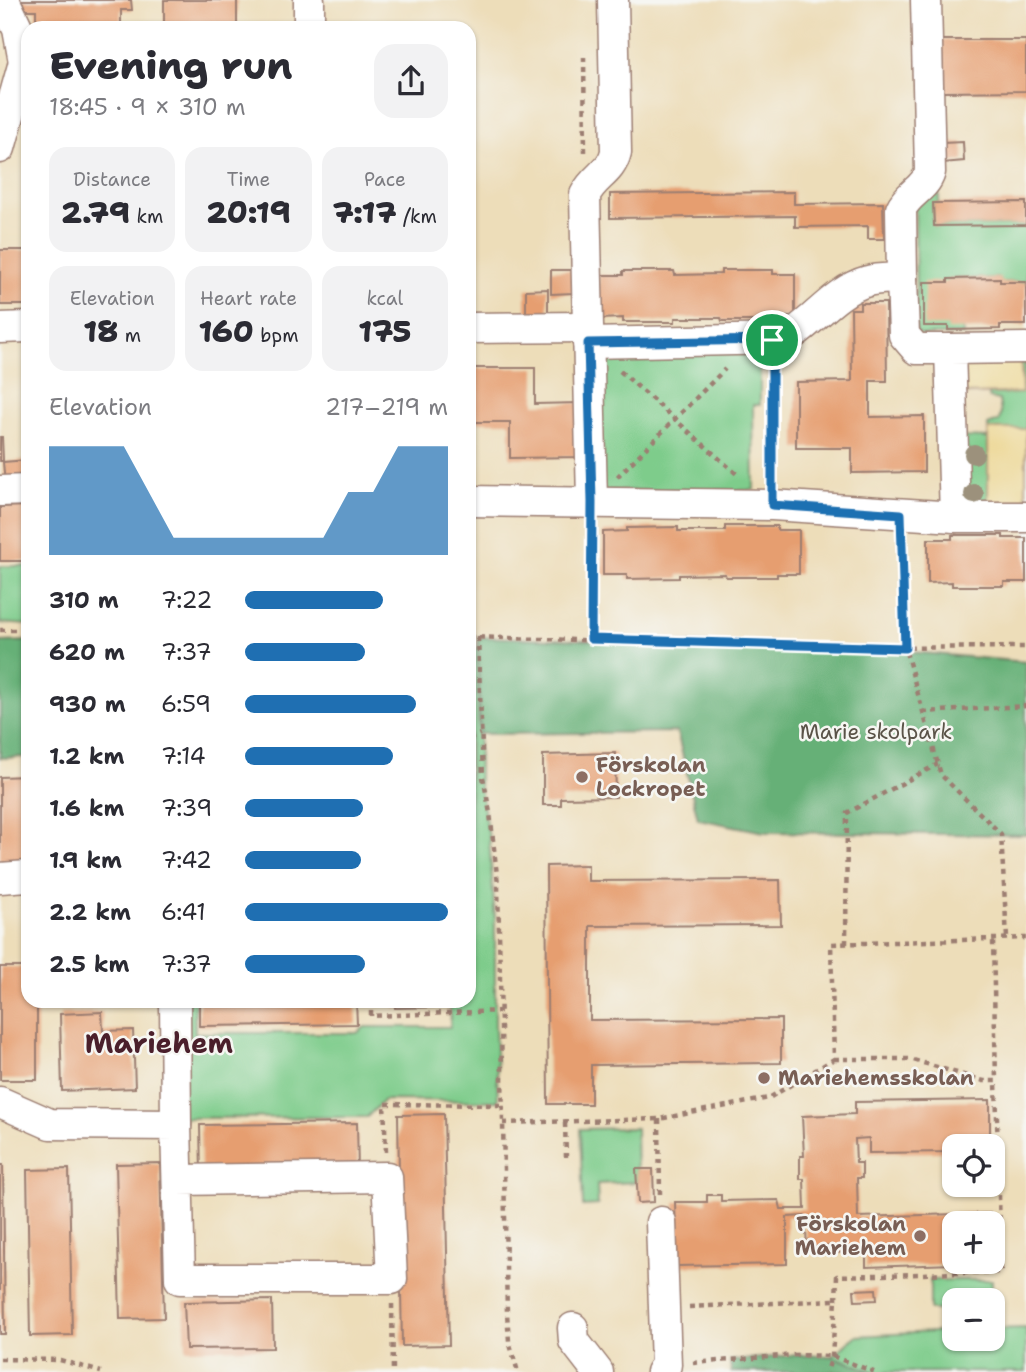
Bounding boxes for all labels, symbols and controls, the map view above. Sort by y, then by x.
text: Evening run [49,40,292,91]
button: share [374,44,448,118]
text: 18:45 · 9 × 310 m [49,92,246,122]
text: Distance [73,167,151,192]
text: Time [227,167,270,192]
text: Pace [364,167,406,192]
text: 2.79 [61,192,130,233]
text: 20:19 [206,192,291,233]
text: 7:17 [333,192,396,233]
text: km [130,204,163,229]
text: /km [396,204,437,229]
text: Elevation [70,286,155,311]
text: Heart rate [200,286,297,311]
text: kcal [366,286,403,311]
pin [742,310,802,370]
text: 18 [83,311,118,352]
text: 160 [198,311,254,352]
text: 175 [358,311,411,352]
icon: arrive [753,321,791,359]
text: m [118,323,141,348]
text: bpm [254,323,299,348]
text: Elevation [49,392,152,422]
text: 217–219 m [325,392,448,422]
text: 310 m [49,585,119,615]
text: 7:22 [161,585,212,615]
text: 620 m [49,637,125,667]
text: 7:37 [161,637,212,667]
text: 930 m [49,689,126,719]
text: 6:59 [161,689,211,719]
park label: Marie skolpark [800,718,952,746]
text: 1.2 km [49,741,125,771]
text: 7:14 [161,741,206,771]
place label: Förskolan Lockropet [596,751,706,803]
marker: Förskolan Lockropet [574,769,590,785]
text: 1.6 km [49,793,124,823]
text: 7:39 [161,793,212,823]
text: 1.9 km [49,845,122,875]
text: 7:42 [161,845,212,875]
text: 2.2 km [49,897,131,927]
text: 6:41 [161,897,206,927]
text: 2.5 km [49,949,130,979]
text: 7:37 [161,949,212,979]
district label: Mariehem [85,1024,233,1062]
place label: Mariehemsskolan [778,1064,974,1092]
marker: Mariehemsskolan [756,1070,772,1086]
map controls [942,1134,1005,1351]
button: locate [942,1134,1005,1197]
place label: Förskolan Mariehem [795,1210,906,1262]
button: + [942,1211,1005,1274]
marker: Förskolan Mariehem [912,1228,928,1244]
button: − [942,1288,1005,1351]

